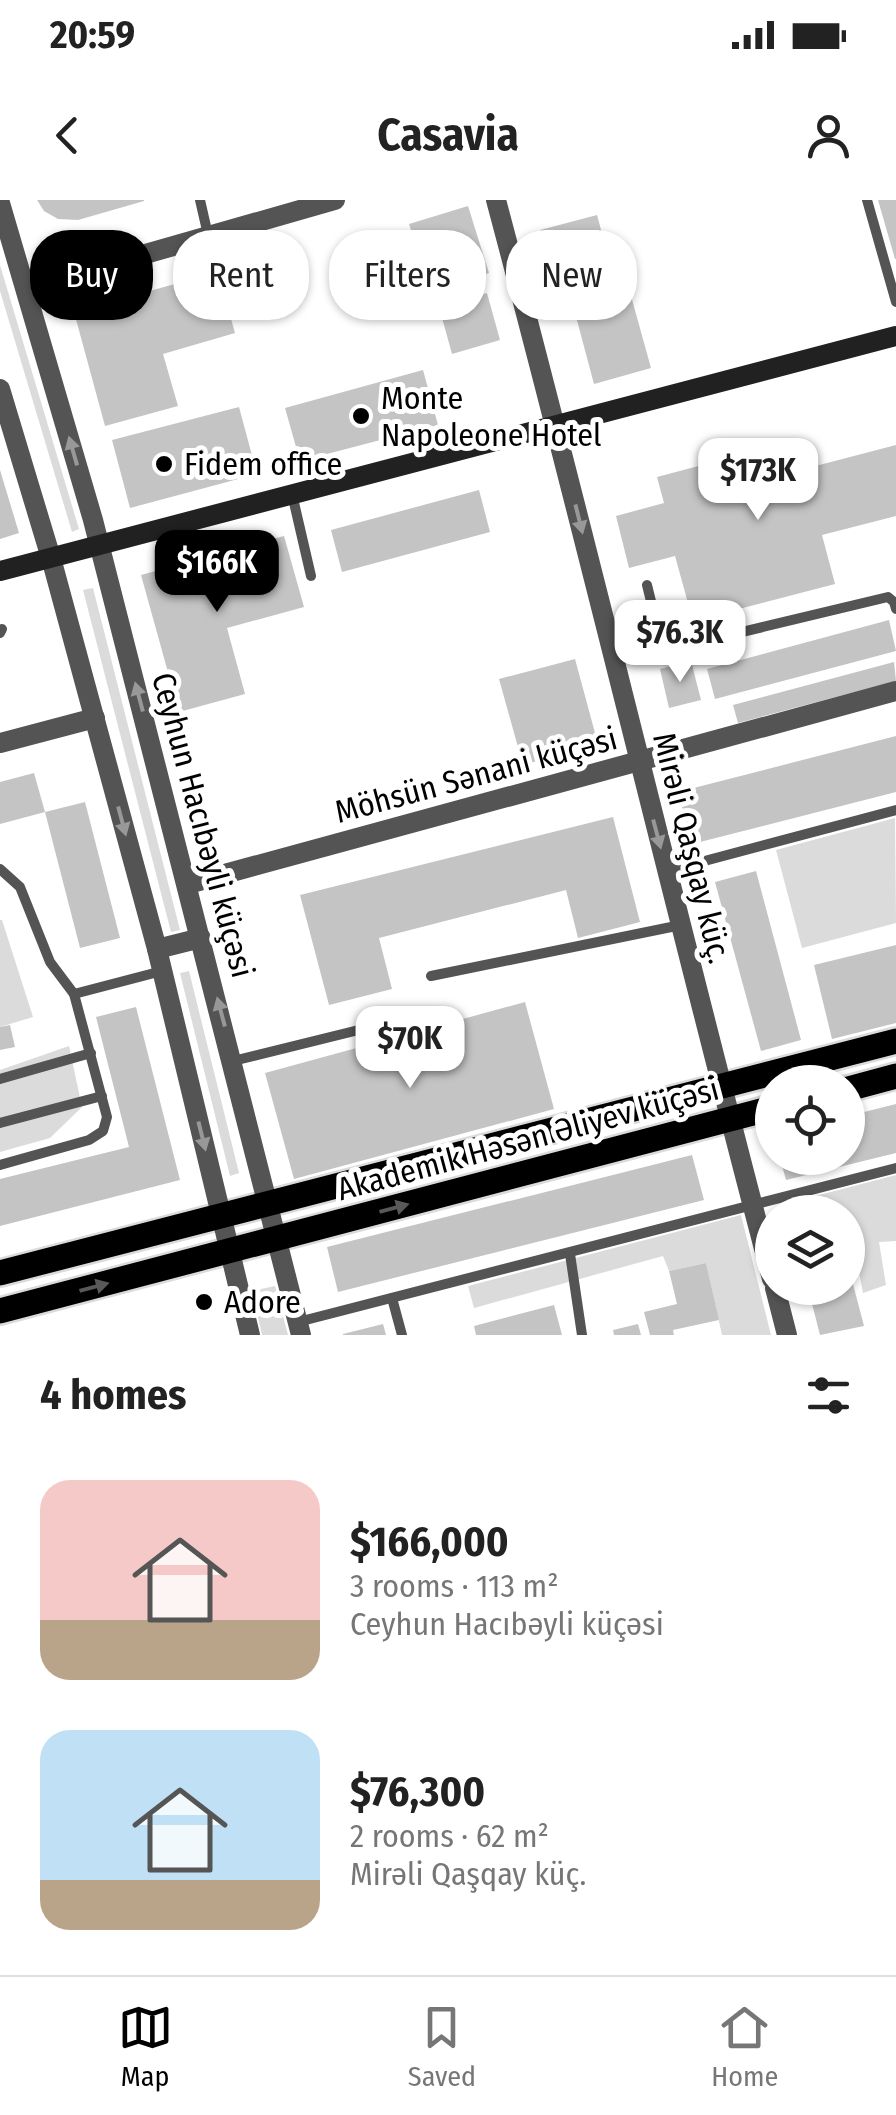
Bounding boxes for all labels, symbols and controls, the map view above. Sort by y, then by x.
text: 20:59 [50,12,135,58]
icon: back [40,108,95,163]
text: Casavia [377,108,519,162]
icon: person [801,108,856,163]
chip: Buy [30,230,153,320]
chip: Rent [173,230,309,320]
chip: Filters [329,230,486,320]
chip: New [506,230,637,320]
place label: Monte Napoleone Hotel [381,379,602,454]
marker: Monte Napoleone Hotel [350,405,372,427]
one-way arrow [65,435,80,466]
pin: $173K [688,438,828,523]
place label: Fidem office [184,445,342,483]
text: $173K [720,451,796,489]
marker: Fidem office [153,453,175,475]
one-way arrow [572,504,587,535]
pin: $166K [147,530,287,615]
text: $166K [177,543,257,581]
pin: $76.3K [599,600,761,685]
text: $76.3K [637,613,723,651]
street label: Ceyhun Hacıbəyli küçəsi [144,669,262,981]
one-way arrow [131,681,146,712]
street label: Möhsün Sənani küçəsi [331,719,621,831]
street label: Mirəli Qaşqay küç. [645,729,739,967]
one-way arrow [115,806,131,837]
one-way arrow [650,819,666,850]
one-way arrow [212,996,228,1027]
pin: $70K [351,1006,469,1091]
text: $70K [378,1019,442,1057]
map controls [755,1065,865,1305]
button: locate [755,1065,865,1175]
street label: Akademik Həsən Əliyev küçəsi [333,1070,723,1208]
one-way arrow [195,1121,210,1152]
button: layers [755,1195,865,1305]
one-way arrow [378,1200,409,1216]
one-way arrow [79,1278,110,1294]
place label: Adore [224,1283,301,1321]
marker: Adore [193,1291,215,1313]
icon: filters [801,1368,856,1423]
text: 4 homes [40,1370,187,1420]
text: $166,000 [350,1517,509,1567]
icon: home [120,1520,240,1640]
text: 3 rooms · 113 m² [350,1567,558,1605]
text: Ceyhun Hacıbəyli küçəsi [350,1605,664,1643]
text: $76,300 [350,1767,485,1817]
icon: home [120,1770,240,1890]
text: 2 rooms · 62 m² [350,1817,549,1855]
text: Mirəli Qaşqay küç. [350,1855,586,1893]
tab: Map [118,2000,173,2093]
tab: Saved [408,2000,476,2093]
tab: Home [711,2000,778,2093]

